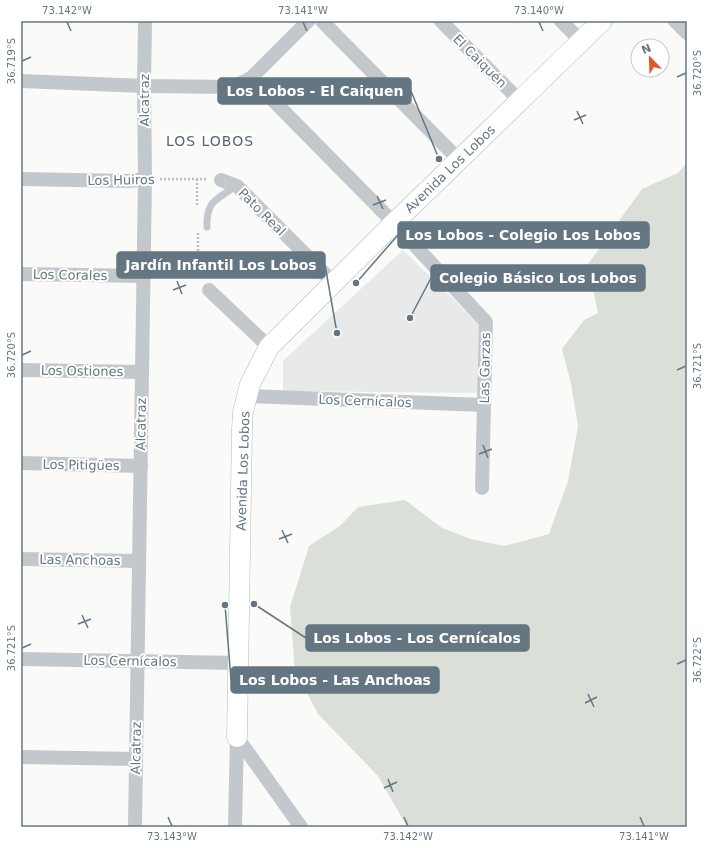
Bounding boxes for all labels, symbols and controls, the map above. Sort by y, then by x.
text: 73.142°W [42,5,92,16]
text: 73.141°W [278,5,328,16]
text: 73.140°W [514,5,564,16]
street label: El Caiquén [450,31,510,91]
text: 36.719°S [6,38,17,84]
north arrow [630,38,670,78]
text: N [640,41,653,57]
text: 36.720°S [692,50,703,96]
street label: Alcatraz [137,73,152,126]
callout: Los Lobos - El Caiquen [218,78,411,104]
text: Los Lobos - El Caiquen [226,83,404,99]
street label: Avenida Los Lobos [402,122,498,216]
district label: LOS LOBOS [166,133,254,149]
street label: Los Huiros [87,172,155,188]
street label: Pato Real [235,185,289,239]
callout: Los Lobos - Colegio Los Lobos [398,222,649,248]
text: Los Lobos - Colegio Los Lobos [405,227,641,243]
callout: Jardín Infantil Los Lobos [117,252,325,278]
text: Jardín Infantil Los Lobos [124,257,317,273]
callout: Colegio Básico Los Lobos [431,265,645,291]
street label: Los Corales [33,267,108,283]
text: Colegio Básico Los Lobos [439,270,637,286]
text: 36.720°S [6,332,17,378]
street label: Las Garzas [477,332,493,404]
text: 36.721°S [692,343,703,389]
street label: Los Ostiones [41,363,124,379]
street label: Los Cernícalos [318,392,412,410]
street label: Alcatraz [133,397,149,451]
street label: Avenida Los Lobos [233,411,253,531]
street label: Los Pitigües [42,457,120,473]
street label: Las Anchoas [39,552,121,568]
text: 36.721°S [6,625,17,671]
callout: Los Lobos - Los Cernícalos [306,625,529,651]
text: Los Lobos - Los Cernícalos [313,630,521,646]
text: 36.722°S [692,637,703,683]
street label: Los Cernícalos [83,653,177,669]
callout: Los Lobos - Las Anchoas [231,667,439,693]
text: Los Lobos - Las Anchoas [239,672,431,688]
street label: Alcatraz [128,721,144,775]
text: 73.143°W [147,831,197,842]
text: 73.142°W [383,831,433,842]
text: 73.141°W [619,831,669,842]

